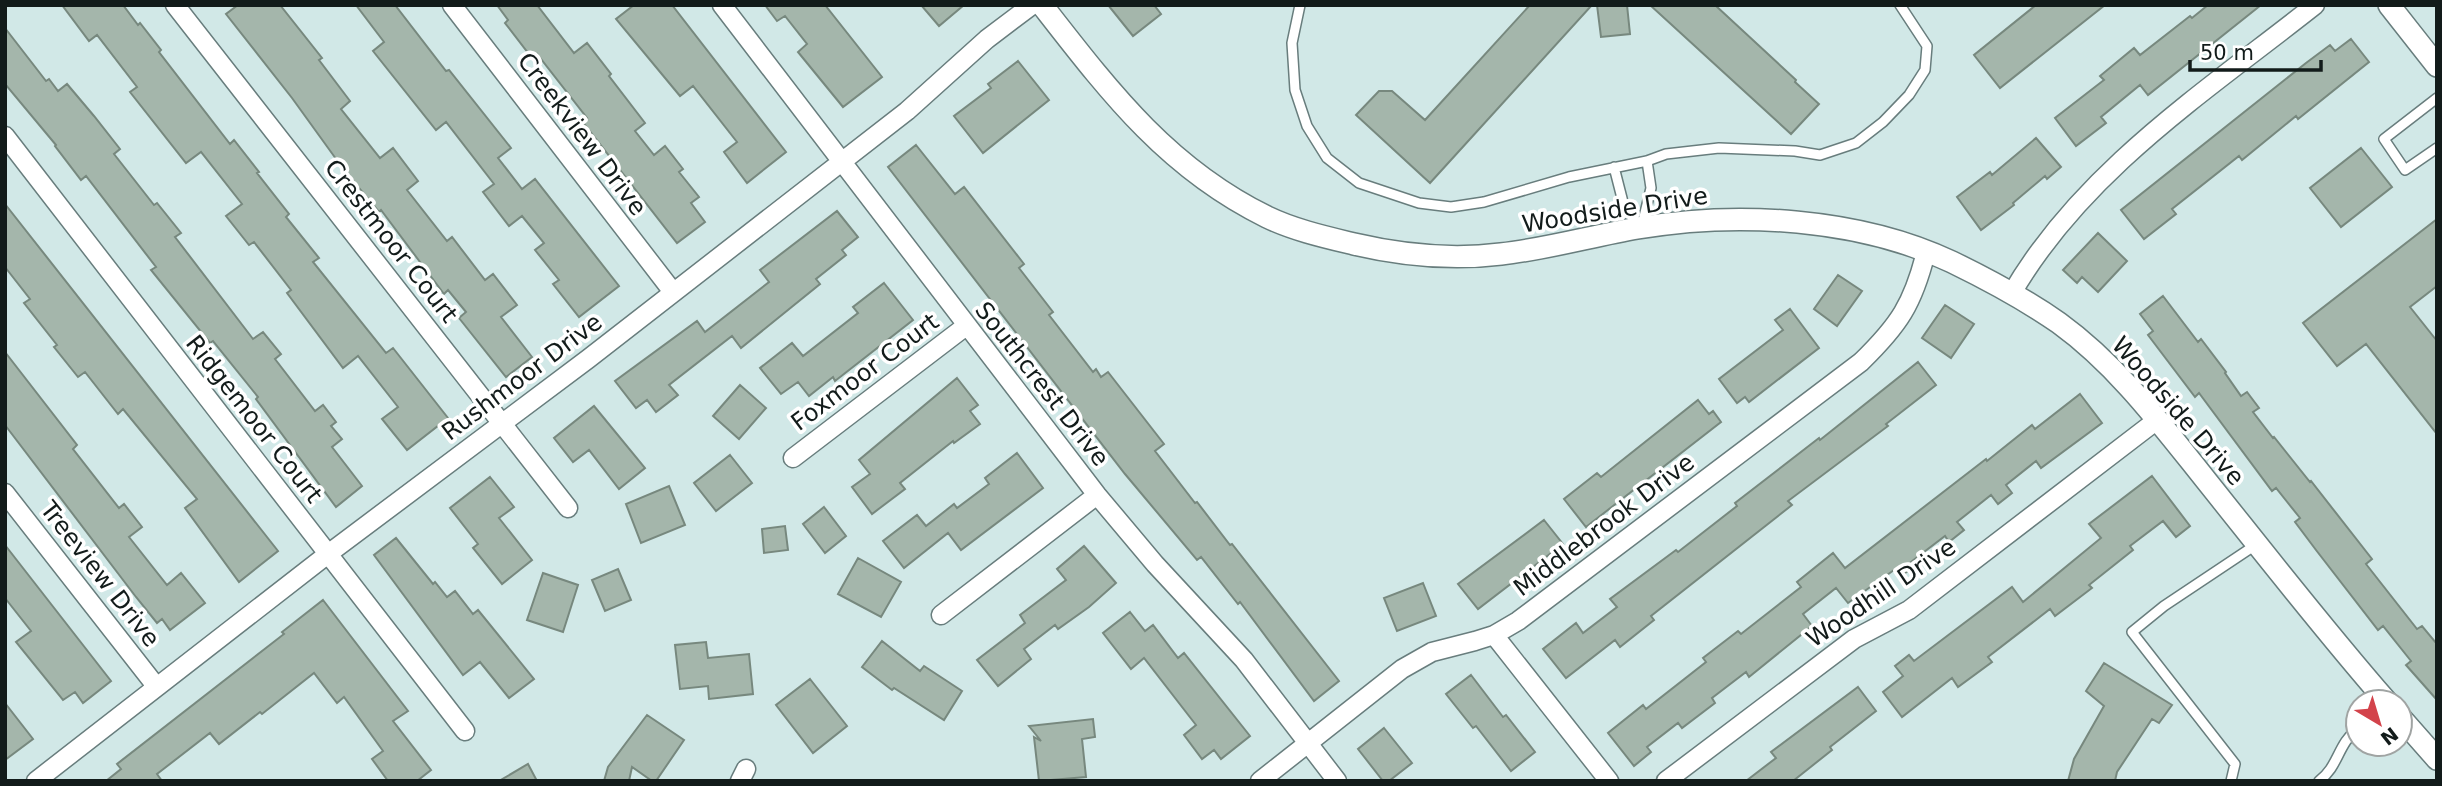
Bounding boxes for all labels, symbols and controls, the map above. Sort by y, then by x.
scale bar [2190,28,2321,72]
text: 50 m [2200,41,2254,65]
street label: Creekview Drive [512,47,652,221]
street label: Crestmoor Court [319,154,463,328]
street label: Woodside Drive [1520,181,1710,239]
street label: Southcrest Drive [969,296,1115,472]
street label: Foxmoor Court [786,307,944,437]
street label: Rushmoor Drive [437,308,607,446]
street label: Ridgemoor Court [180,330,328,508]
street label: Woodside Drive [2106,331,2250,491]
street label: Middlebrook Drive [1508,448,1700,602]
street label: Treeview Drive [34,495,165,652]
street label: Woodhill Drive [1801,533,1961,653]
north arrow [2344,688,2414,758]
text: N [2376,723,2403,750]

